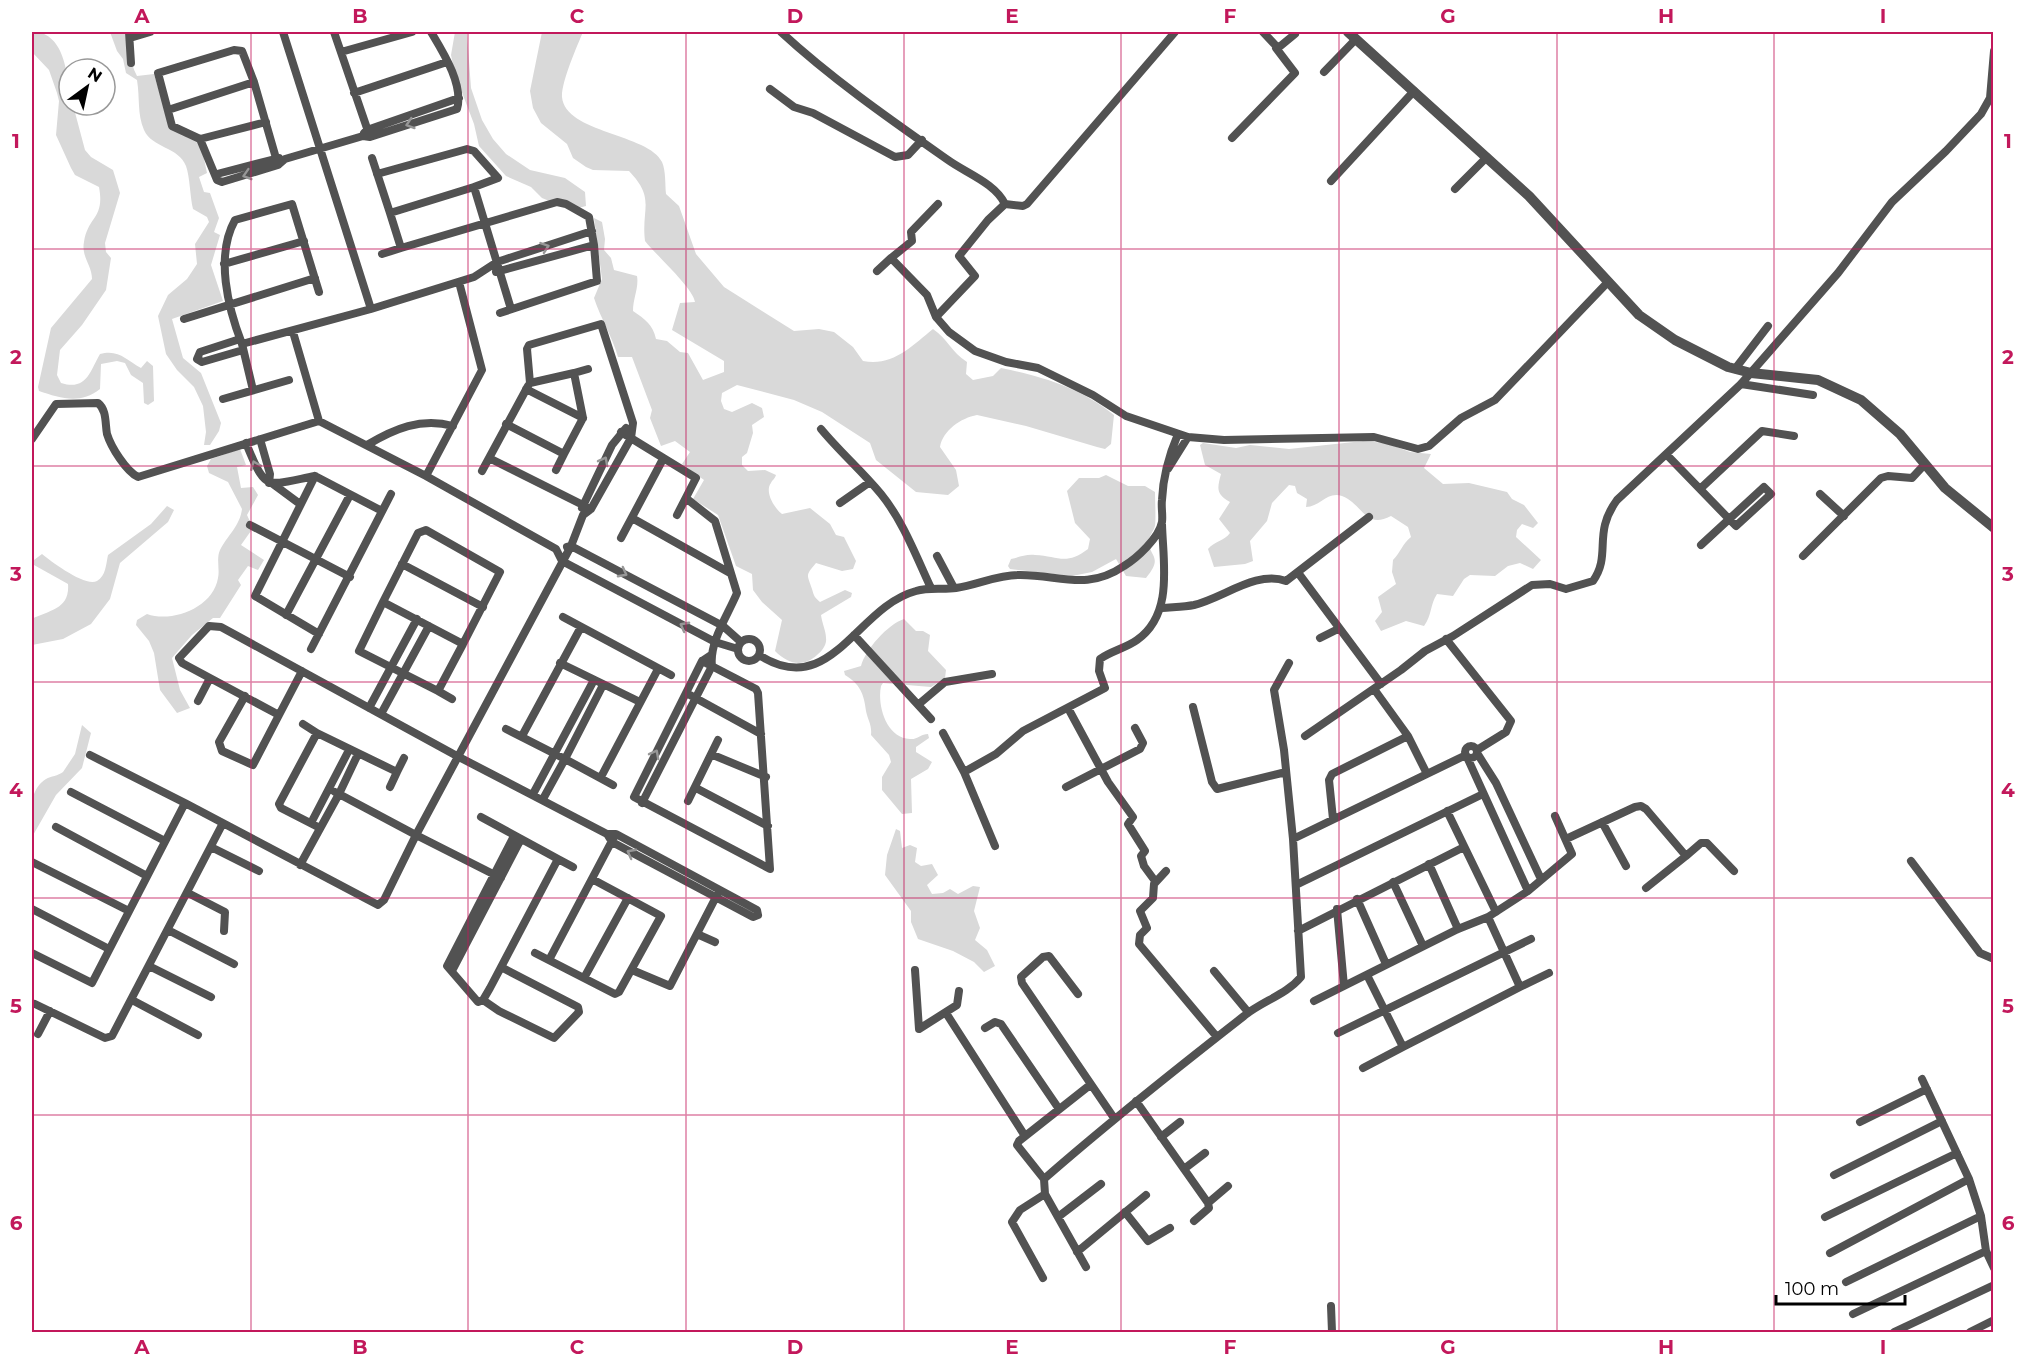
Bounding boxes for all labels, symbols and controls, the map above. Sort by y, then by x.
text: A [133,4,150,28]
text: B [352,4,368,28]
text: C [570,4,585,28]
text: D [787,4,803,28]
text: E [1005,4,1019,28]
text: F [1224,4,1237,28]
text: G [1440,4,1456,28]
text: H [1658,4,1674,28]
text: I [1880,4,1886,28]
north arrow [57,57,117,117]
text: N [84,63,105,86]
one-way arrow [405,117,416,130]
text: 1 [12,129,20,153]
text: 1 [2004,129,2012,153]
one-way arrow [242,168,253,180]
one-way arrow [539,241,550,254]
text: 2 [10,345,22,369]
text: 2 [2002,345,2014,369]
one-way arrow [597,457,608,467]
one-way arrow [250,461,262,472]
text: 3 [9,562,22,586]
text: 3 [2001,562,2014,586]
one-way arrow [617,566,627,577]
one-way arrow [680,622,691,633]
one-way arrow [648,750,659,761]
text: 4 [9,778,23,802]
text: 4 [2001,778,2015,802]
one-way arrow [627,849,638,860]
text: 5 [10,994,22,1018]
text: 5 [2002,994,2014,1018]
text: 6 [10,1211,23,1235]
text: 6 [2002,1211,2015,1235]
scale bar [1776,1268,1905,1306]
text: 100 m [1785,1278,1839,1300]
text: A [133,1335,150,1359]
text: B [352,1335,368,1359]
text: C [570,1335,585,1359]
text: D [787,1335,803,1359]
text: E [1005,1335,1019,1359]
text: F [1224,1335,1237,1359]
text: G [1440,1335,1456,1359]
text: H [1658,1335,1674,1359]
text: I [1880,1335,1886,1359]

